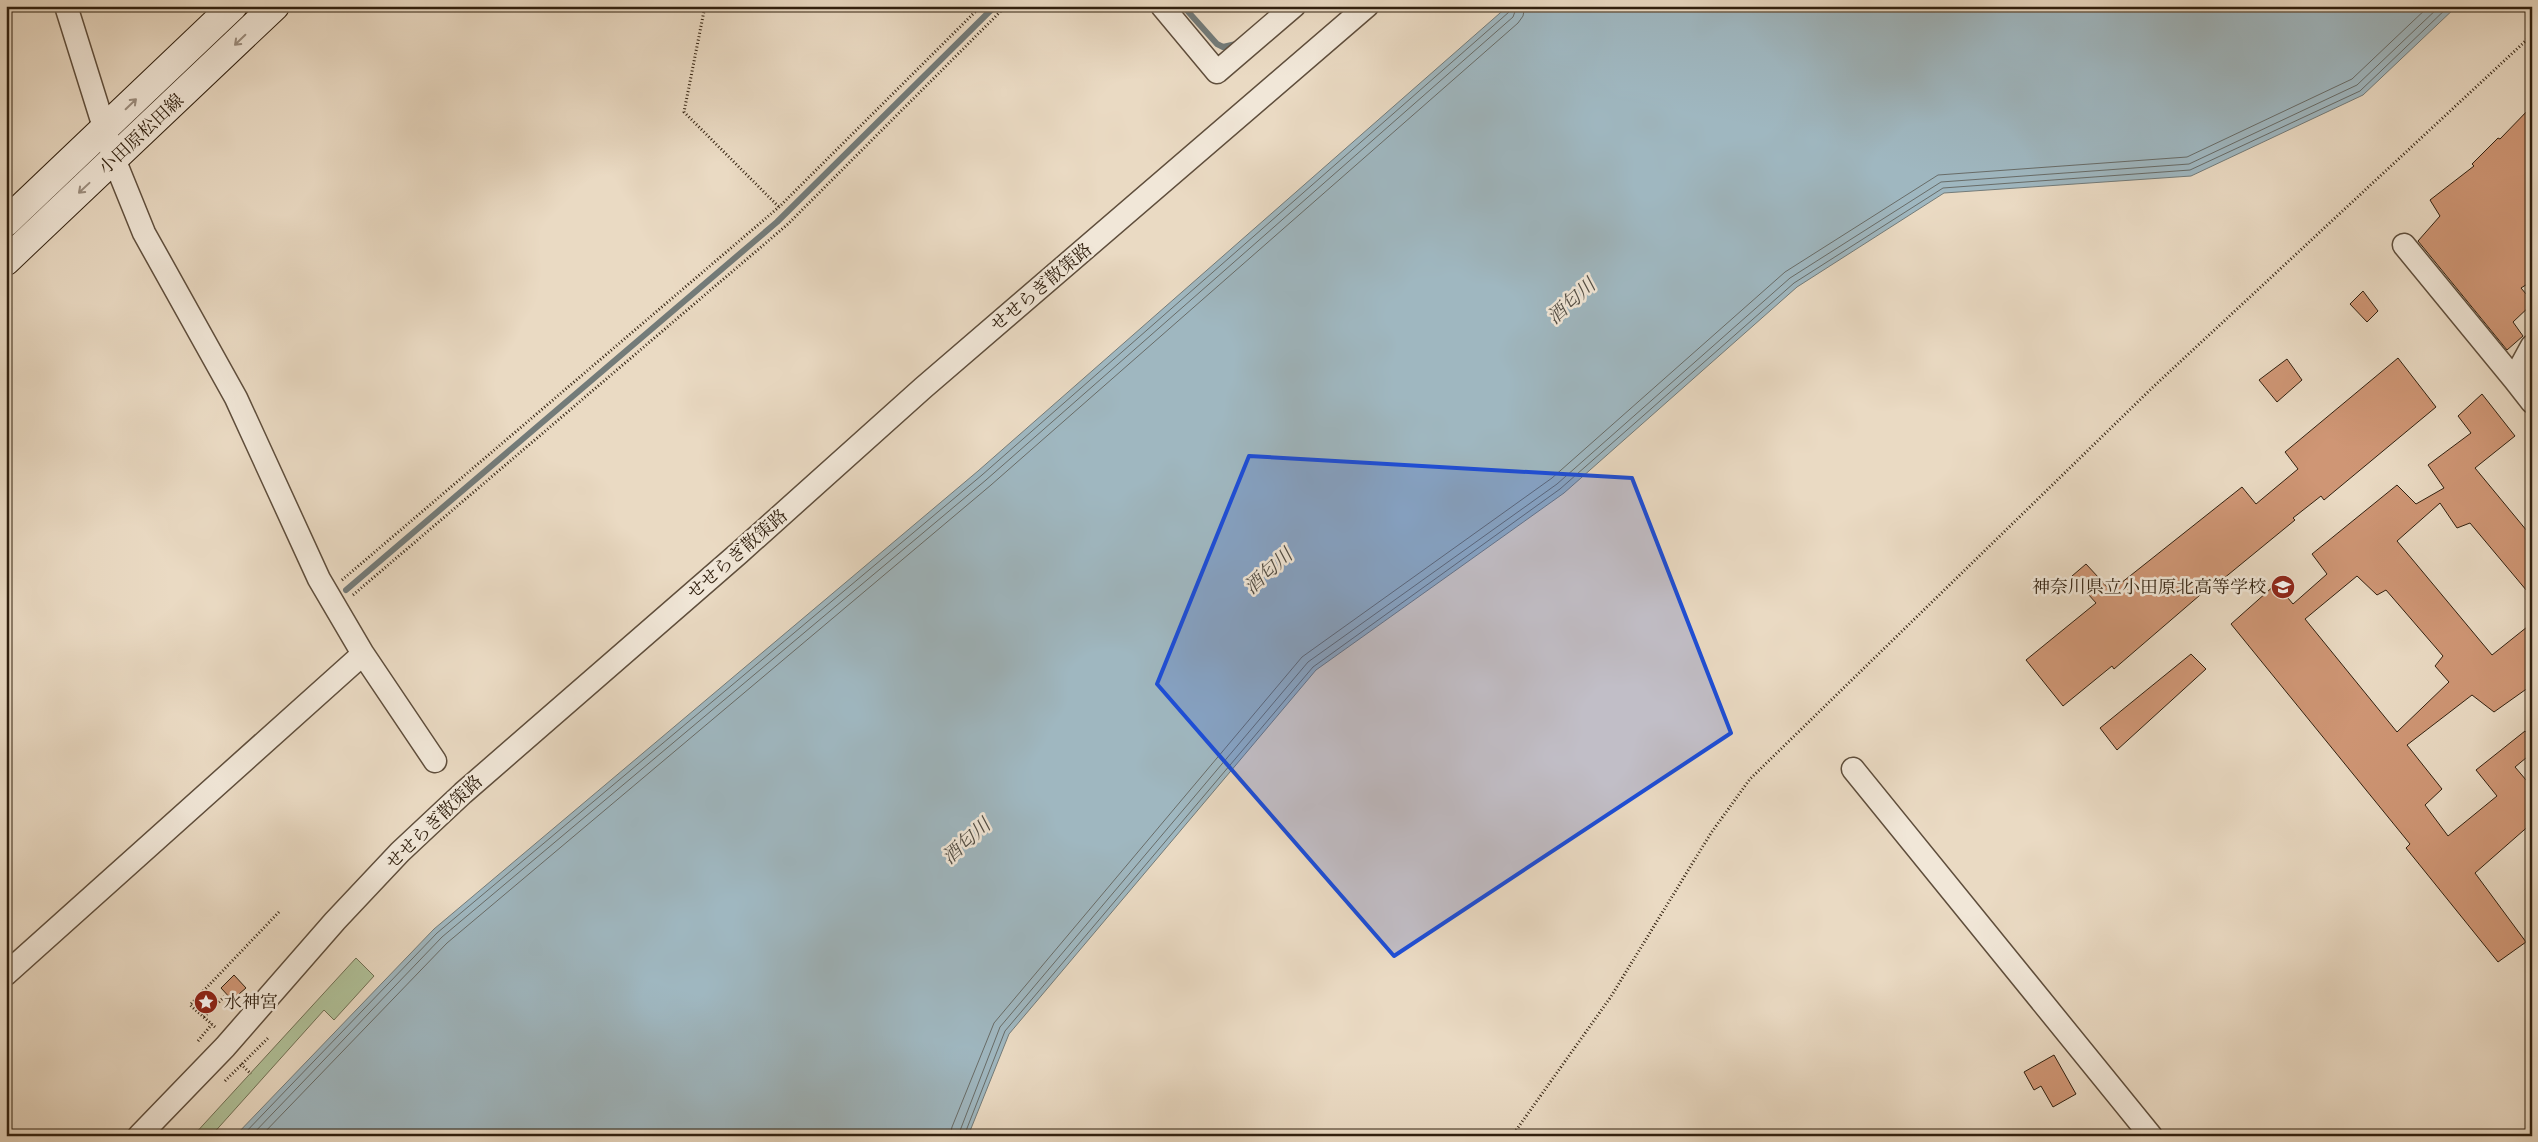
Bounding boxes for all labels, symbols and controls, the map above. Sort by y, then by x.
one-way arrow [234,34,246,46]
street label: 小田原松田線 [94,89,188,179]
one-way arrow [124,98,137,110]
one-way arrow [78,182,91,194]
street label: せせらぎ散策路 [986,238,1096,336]
water label: 酒匂川 [1542,272,1601,329]
street label: せせらぎ散策路 [682,504,792,604]
water label: 酒匂川 [1239,542,1298,599]
school or university icon: 神奈川県立小田原北高等学校 [2270,574,2296,600]
place label: 神奈川県立小田原北高等学校 [2032,576,2266,598]
street label: せせらぎ散策路 [381,770,487,874]
water label: 酒匂川 [937,812,996,869]
place icon: 水神宮 [193,989,219,1015]
place label: 水神宮 [224,991,278,1013]

